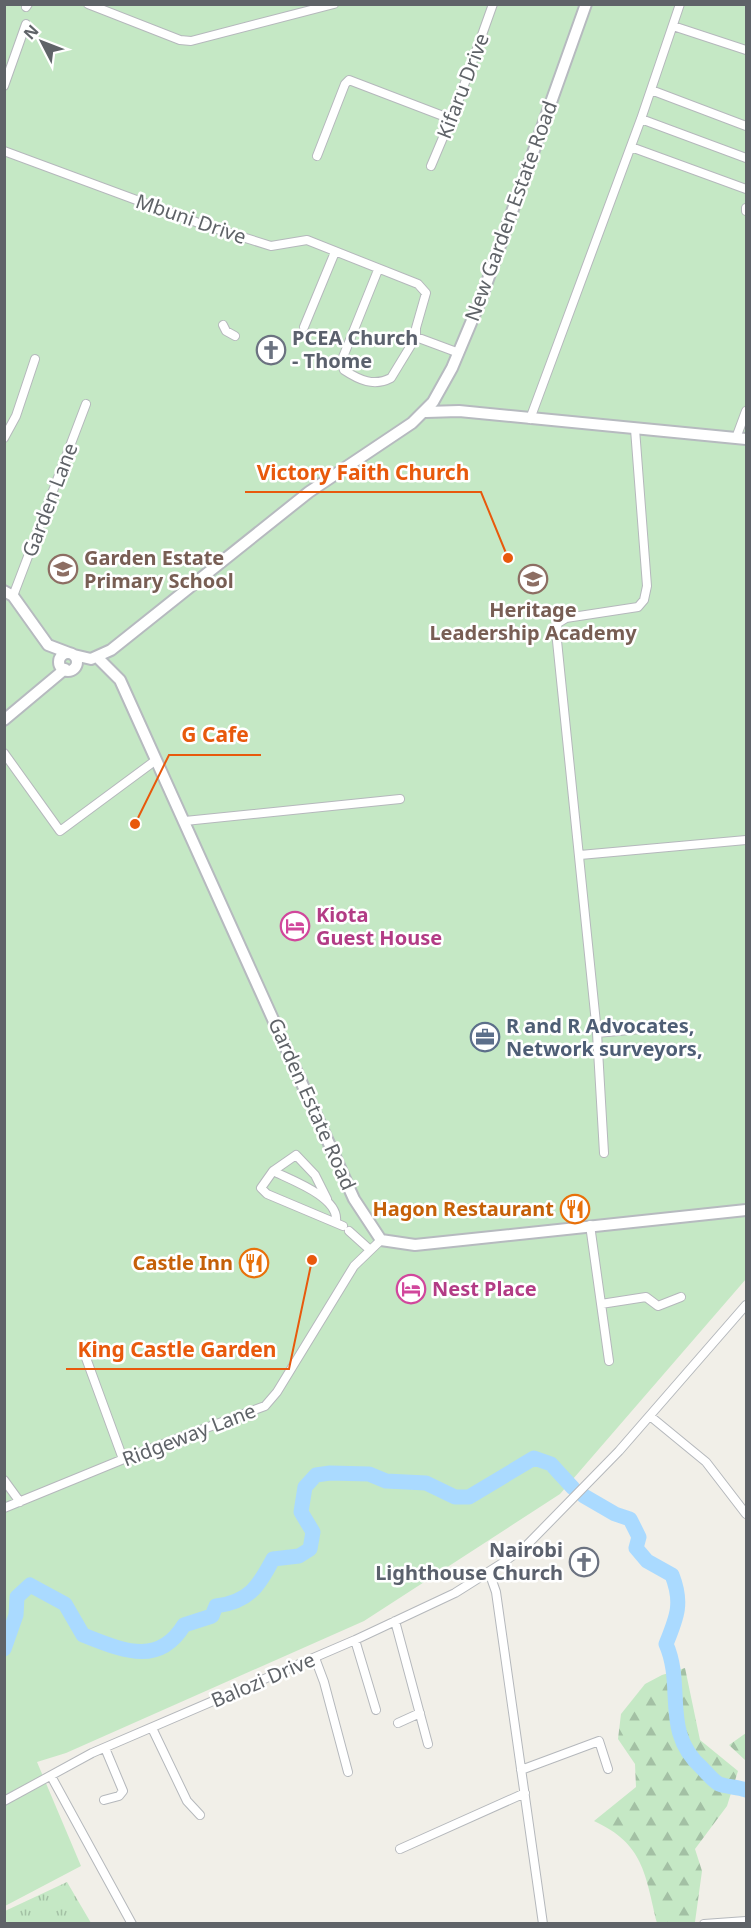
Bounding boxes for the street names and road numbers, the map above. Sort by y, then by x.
street label: Kifaru Drive [430,29,495,142]
street label: New Garden Estate Road [458,97,563,325]
street label: Mbuni Drive [132,187,250,250]
street label: Garden Lane [15,439,84,561]
street label: Garden Estate Road [262,1013,363,1194]
street label: Ridgeway Lane [118,1397,259,1472]
street label: Balozi Drive [207,1646,319,1714]

